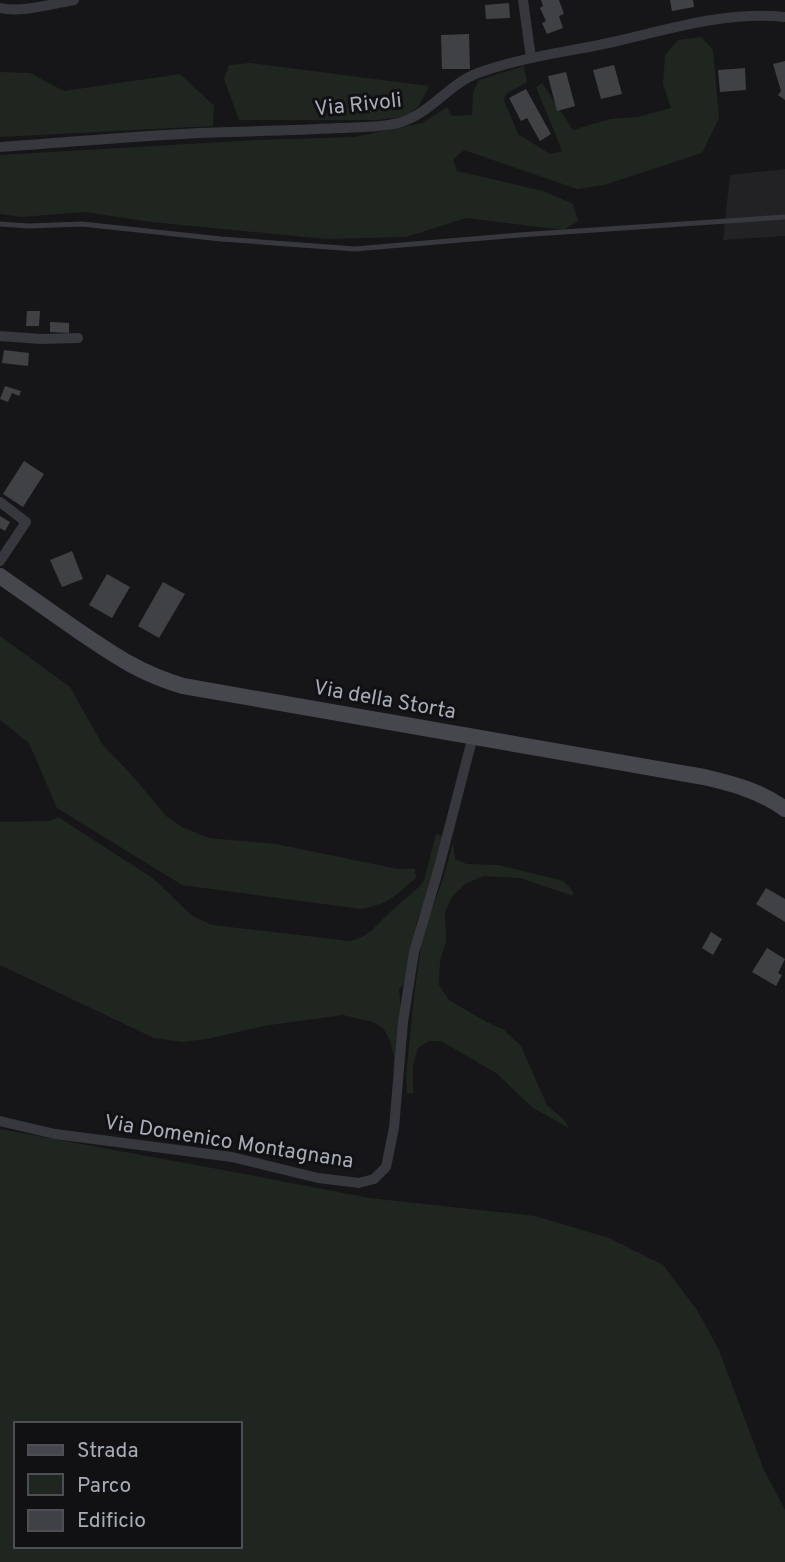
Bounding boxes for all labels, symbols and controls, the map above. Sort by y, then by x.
street label: Via Rivoli [313,87,403,123]
street label: Via della Storta [311,675,458,726]
street label: Via Domenico Montagnana [102,1109,355,1176]
legend [14,1422,242,1548]
text: Strada [77,1438,138,1465]
text: Parco [77,1473,131,1500]
text: Edificio [77,1508,146,1535]

